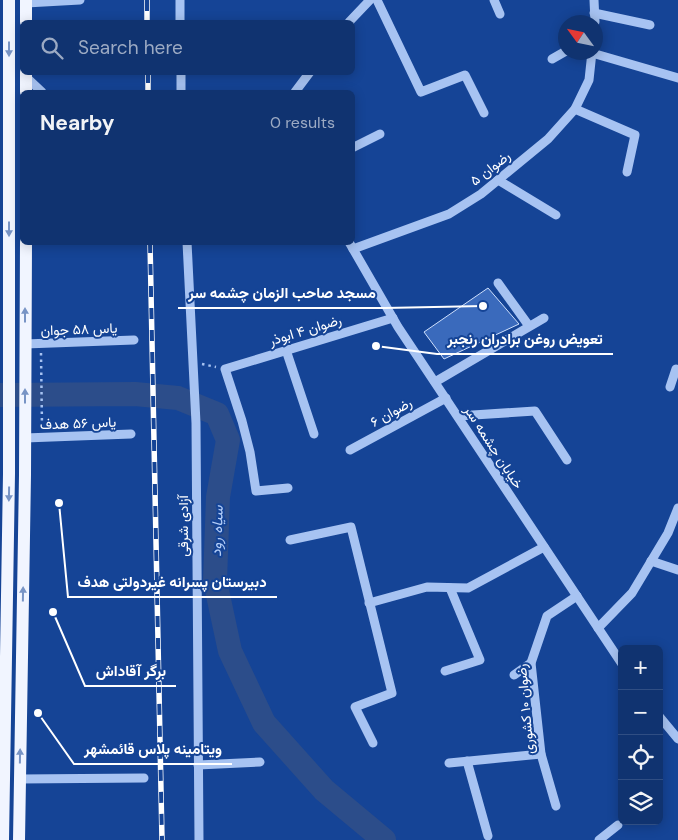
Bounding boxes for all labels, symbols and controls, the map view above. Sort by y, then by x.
north arrow [558,15,603,60]
search box [20,20,355,75]
icon: search [38,34,66,62]
text: Search here [78,35,183,60]
one-way arrow [5,41,13,57]
text: Nearby [40,109,114,137]
text: 0 results [270,112,335,133]
street label: رضوان ۵ [466,147,514,189]
one-way arrow [5,221,13,237]
callout: مسجد صاحب الزمان چشمه سر [178,278,385,308]
text: مسجد صاحب الزمان چشمه سر [187,283,376,303]
one-way arrow [21,307,29,323]
street label: رضوان ۴ ابوذر [266,310,344,350]
street label: یاس ۵۸ جوان [40,319,118,339]
callout: تعویض روغن برادران رنجبر [437,324,613,354]
text: تعویض روغن برادران رنجبر [446,329,603,349]
one-way arrow [21,387,29,403]
street label: رضوان ۶ [367,393,415,431]
street label: خیابان چشمه سر [459,401,528,493]
street label: یاس ۵۶ هدف [40,413,116,433]
one-way arrow [5,487,13,503]
street label: آزادی شرقی [174,493,192,557]
water label: سیاه رود [206,504,228,557]
callout: دبیرستان پسرانه غیردولتی هدف [68,567,277,597]
text: دبیرستان پسرانه غیردولتی هدف [77,572,267,592]
one-way arrow [19,586,27,602]
map controls [618,645,663,825]
button: + [618,645,663,690]
callout: برگر آقاداش [85,656,176,686]
text: برگر آقاداش [96,661,166,681]
street label: رضوان ۱۰ کشوری [512,663,538,755]
button: − [618,690,663,735]
callout: ویتامینه پلاس قائمشهر [74,734,232,764]
button: locate [618,735,663,780]
text: ویتامینه پلاس قائمشهر [83,739,222,759]
one-way arrow [16,748,24,764]
button: layers [618,780,663,825]

